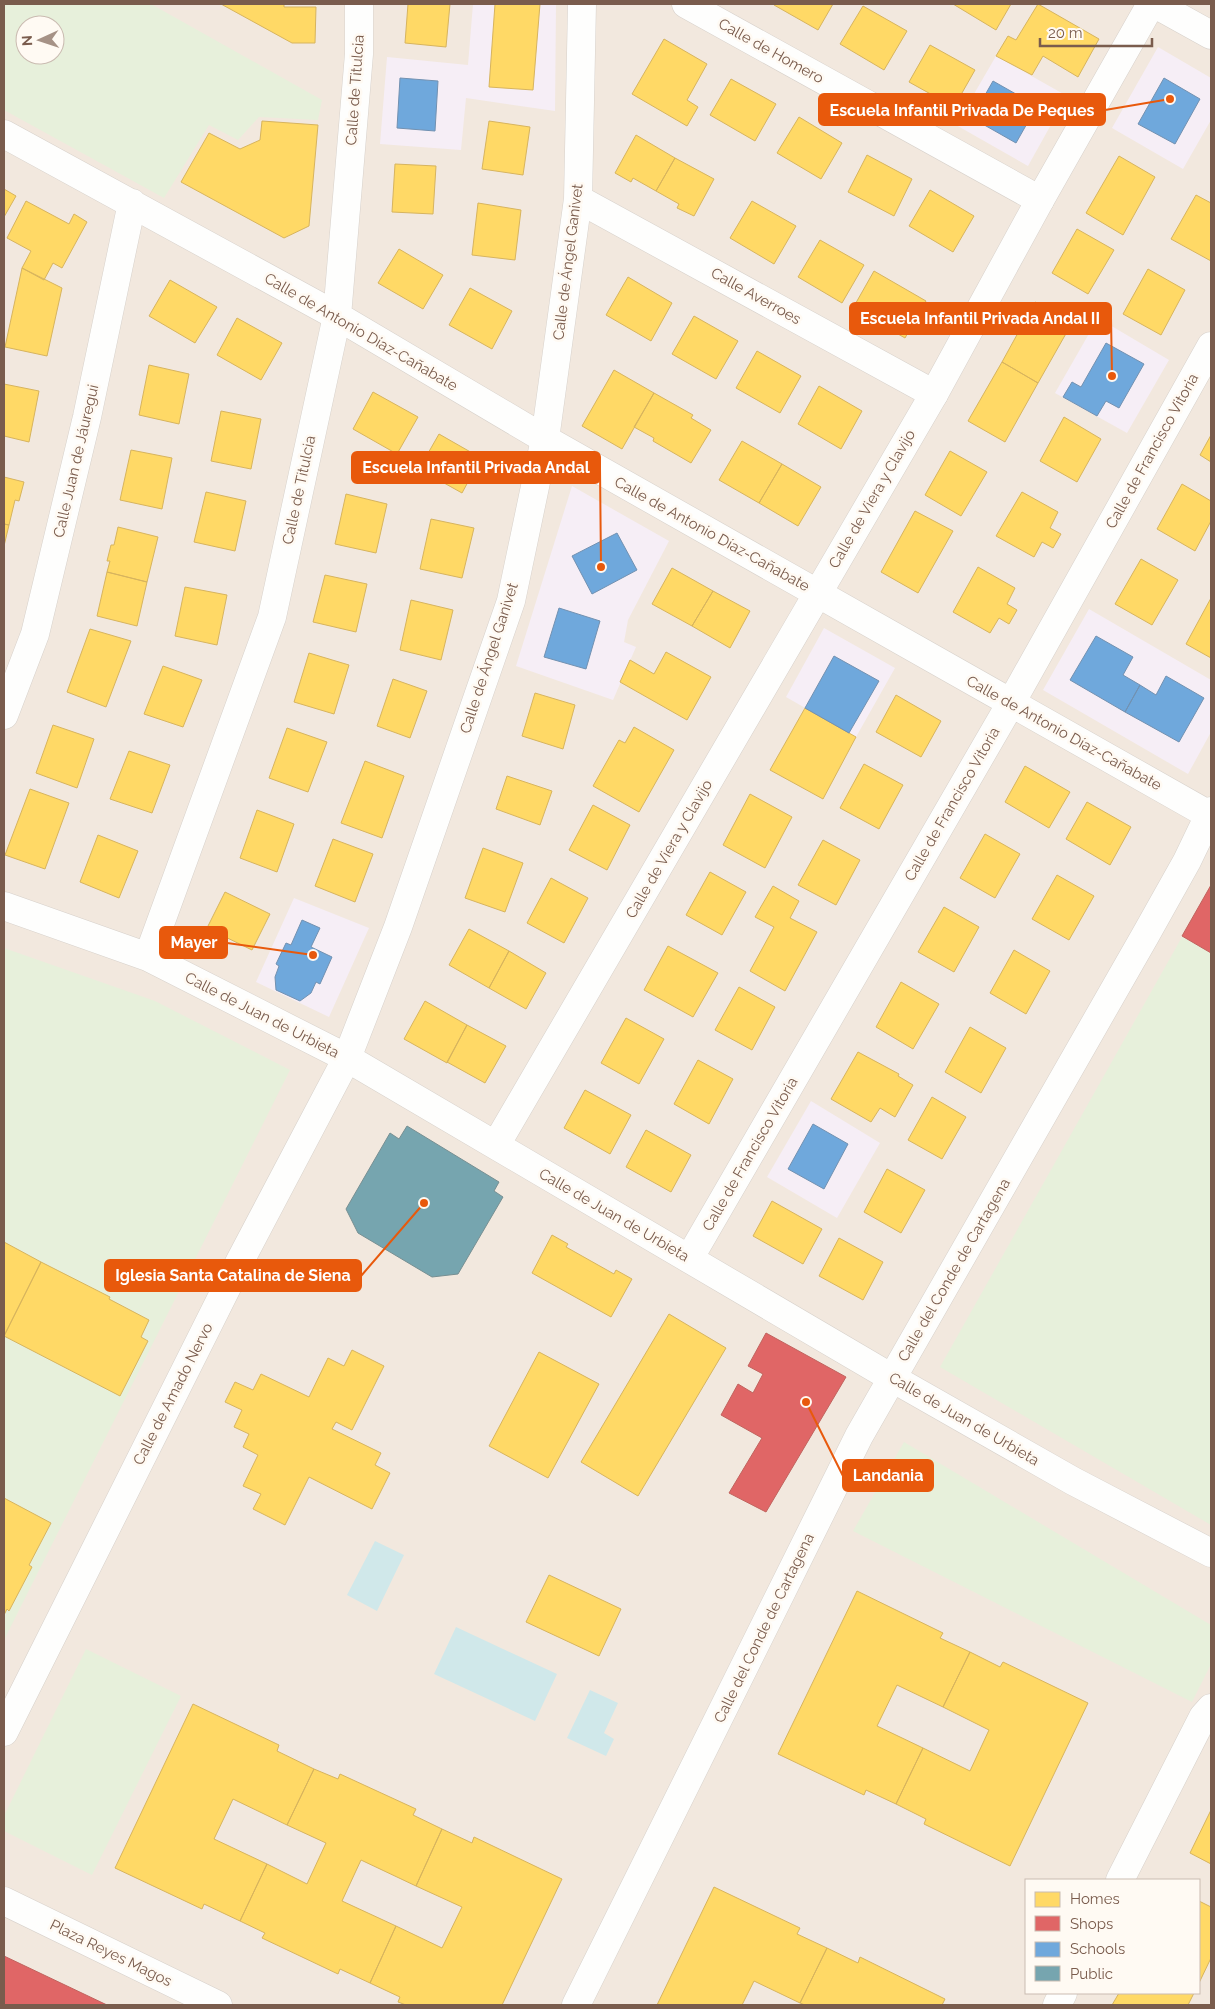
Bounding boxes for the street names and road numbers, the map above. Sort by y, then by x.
street label: Calle de Homero [715,15,827,87]
street label: Calle de Titulcia [342,34,368,146]
street label: Calle de Ángel Ganivet [549,183,587,341]
street label: Calle Averroes [708,264,804,328]
street label: Calle de Antonio Díaz-Cañabate [261,269,461,395]
street label: Calle de Francisco Vitoria [1102,370,1202,532]
street label: Calle Juan de Jáuregui [50,383,102,539]
street label: Calle de Viera y Clavijo [825,426,919,572]
street label: Calle de Titulcia [279,434,319,546]
street label: Calle de Antonio Díaz-Cañabate [611,473,813,595]
street label: Calle de Ángel Ganivet [456,580,522,736]
street label: Calle de Antonio Díaz-Cañabate [963,672,1165,794]
street label: Calle de Francisco Vitoria [901,724,1003,884]
street label: Calle de Viera y Clavijo [622,776,716,922]
street label: Calle de Juan de Urbieta [182,968,342,1062]
street label: Calle de Francisco Vitoria [699,1074,801,1234]
street label: Calle de Juan de Urbieta [536,1165,692,1265]
street label: Calle del Conde de Cartagena [894,1175,1014,1365]
street label: Calle de Amado Nervo [129,1320,217,1468]
street label: Calle de Juan de Urbieta [886,1369,1042,1469]
street label: Calle del Conde de Cartagena [710,1530,818,1726]
street label: Plaza Reyes Magos [47,1916,175,1990]

